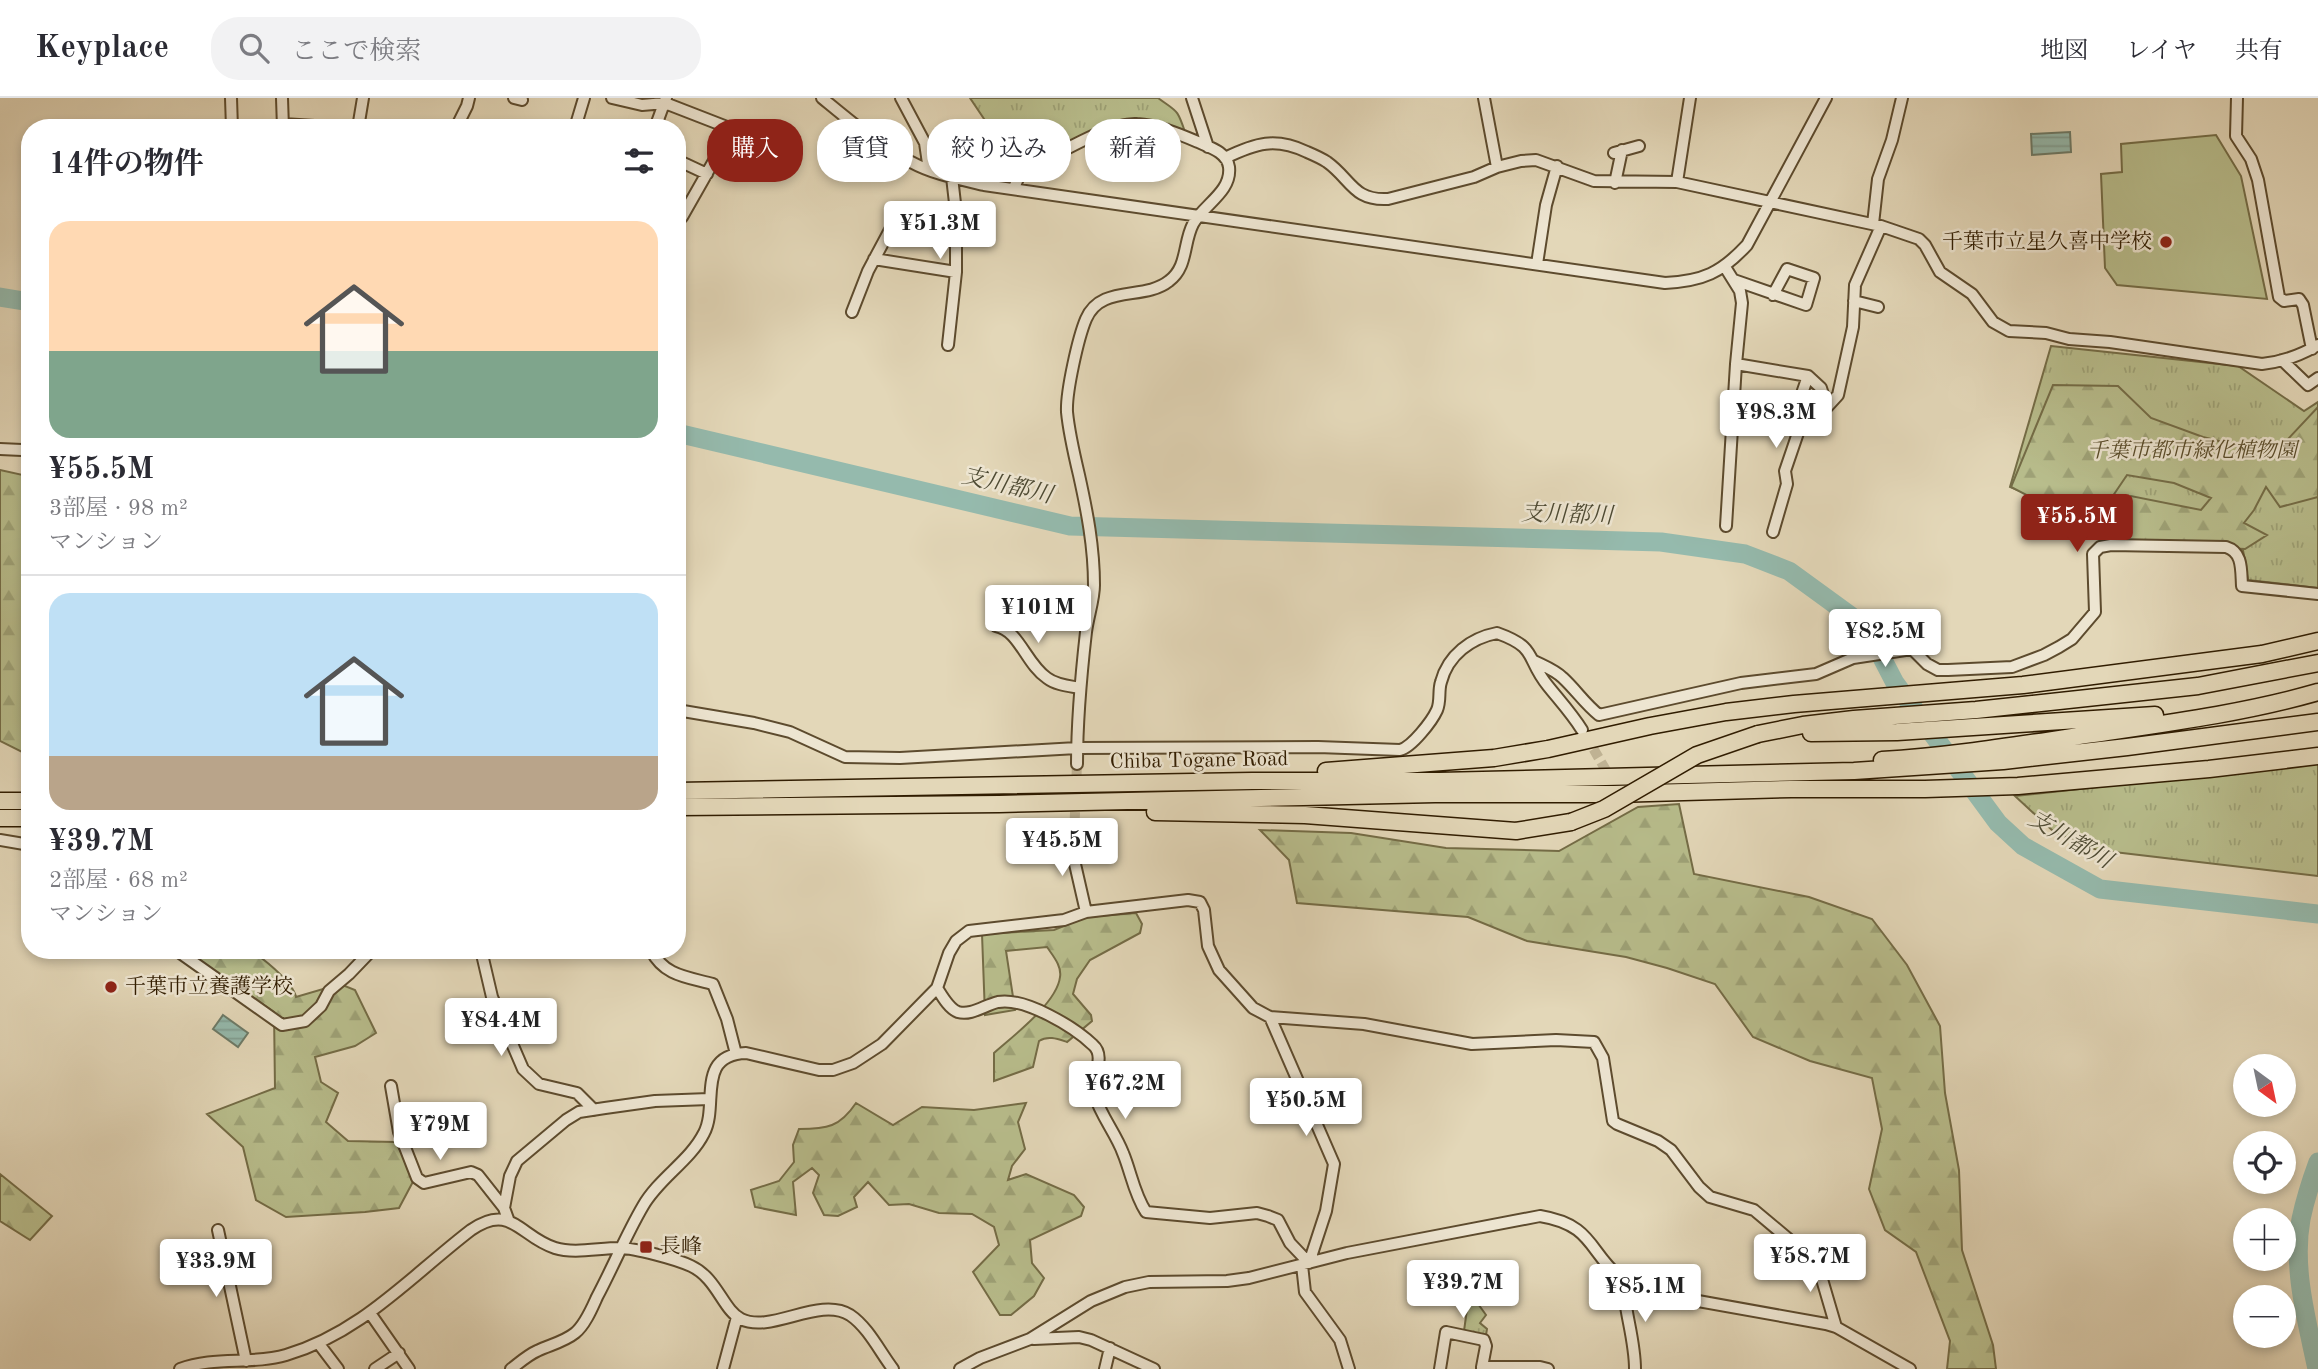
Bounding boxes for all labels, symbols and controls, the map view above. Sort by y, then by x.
search box [211,17,701,80]
icon: search [235,29,273,67]
text: Keyplace [35,32,169,65]
text: ここで検索 [291,39,421,65]
text: 地図 [2040,40,2088,64]
text: レイヤ [2126,40,2197,64]
text: 共有 [2235,40,2283,64]
chip: 購入 [707,119,803,182]
chip: 賃貸 [817,119,913,182]
chip: 絞り込み [927,119,1071,182]
chip: 新着 [1085,119,1181,182]
icon: filters [620,142,658,180]
text: 14件の物件 [49,150,204,180]
pin: ¥51.3M [883,202,997,261]
text: ¥51.3M [900,212,980,235]
place label: 千葉市立星久喜中学校 [1942,230,2152,253]
marker: 千葉市立星久喜中学校 [2158,234,2174,250]
icon: home [291,266,417,392]
pin: ¥98.3M [1719,390,1833,450]
text: ¥98.3M [1736,401,1816,424]
park label: 千葉市都市緑化植物園 [2087,439,2300,462]
text: ¥55.5M [49,455,154,485]
water label: 支川都川 [960,462,1058,508]
pin: ¥55.5M [2020,494,2134,554]
text: 3部屋 · 98 m² [49,497,188,520]
water label: 支川都川 [1521,500,1616,528]
text: ¥55.5M [2037,505,2117,528]
text: マンション [49,531,163,554]
pin: ¥101M [989,586,1087,645]
text: ¥101M [1001,596,1075,619]
pin: ¥82.5M [1828,610,1942,669]
text: ¥82.5M [1845,620,1925,643]
icon: home [291,638,417,764]
street label: Chiba Tōgane Road [1109,749,1289,773]
water label: 支川都川 [2024,805,2119,874]
pin: ¥45.5M [1005,818,1119,878]
text: ¥39.7M [49,827,154,857]
text: ¥45.5M [1022,829,1102,852]
text: 2部屋 · 68 m² [49,869,188,892]
text: マンション [49,903,163,926]
place label: 千葉市立養護学校 [125,975,293,998]
marker: 千葉市立養護学校 [103,979,119,995]
pin: ¥84.4M [444,998,558,1058]
text: ¥84.4M [461,1009,541,1032]
north arrow [2233,1054,2296,1116]
map controls [2233,1054,2296,1348]
pin: ¥67.2M [1068,1062,1182,1121]
text: ¥67.2M [1085,1072,1165,1095]
pin: ¥50.5M [1249,1079,1363,1138]
text: ¥50.5M [1266,1089,1346,1112]
pin: ¥79M [399,1102,481,1162]
text: ¥79M [410,1113,470,1136]
button: locate [2233,1131,2296,1194]
button: + [2233,1208,2296,1271]
pin: ¥58.7M [1753,1234,1867,1294]
place label: 長峰 [660,1235,702,1258]
marker: 長峰 [638,1239,654,1255]
pin: ¥33.9M [159,1240,273,1299]
text: ¥58.7M [1770,1245,1850,1268]
text: ¥33.9M [176,1250,256,1273]
pin: ¥39.7M [1406,1260,1520,1320]
pin: ¥85.1M [1588,1264,1702,1324]
text: ¥39.7M [1423,1271,1503,1294]
text: ¥85.1M [1605,1275,1685,1298]
button: − [2233,1285,2296,1348]

